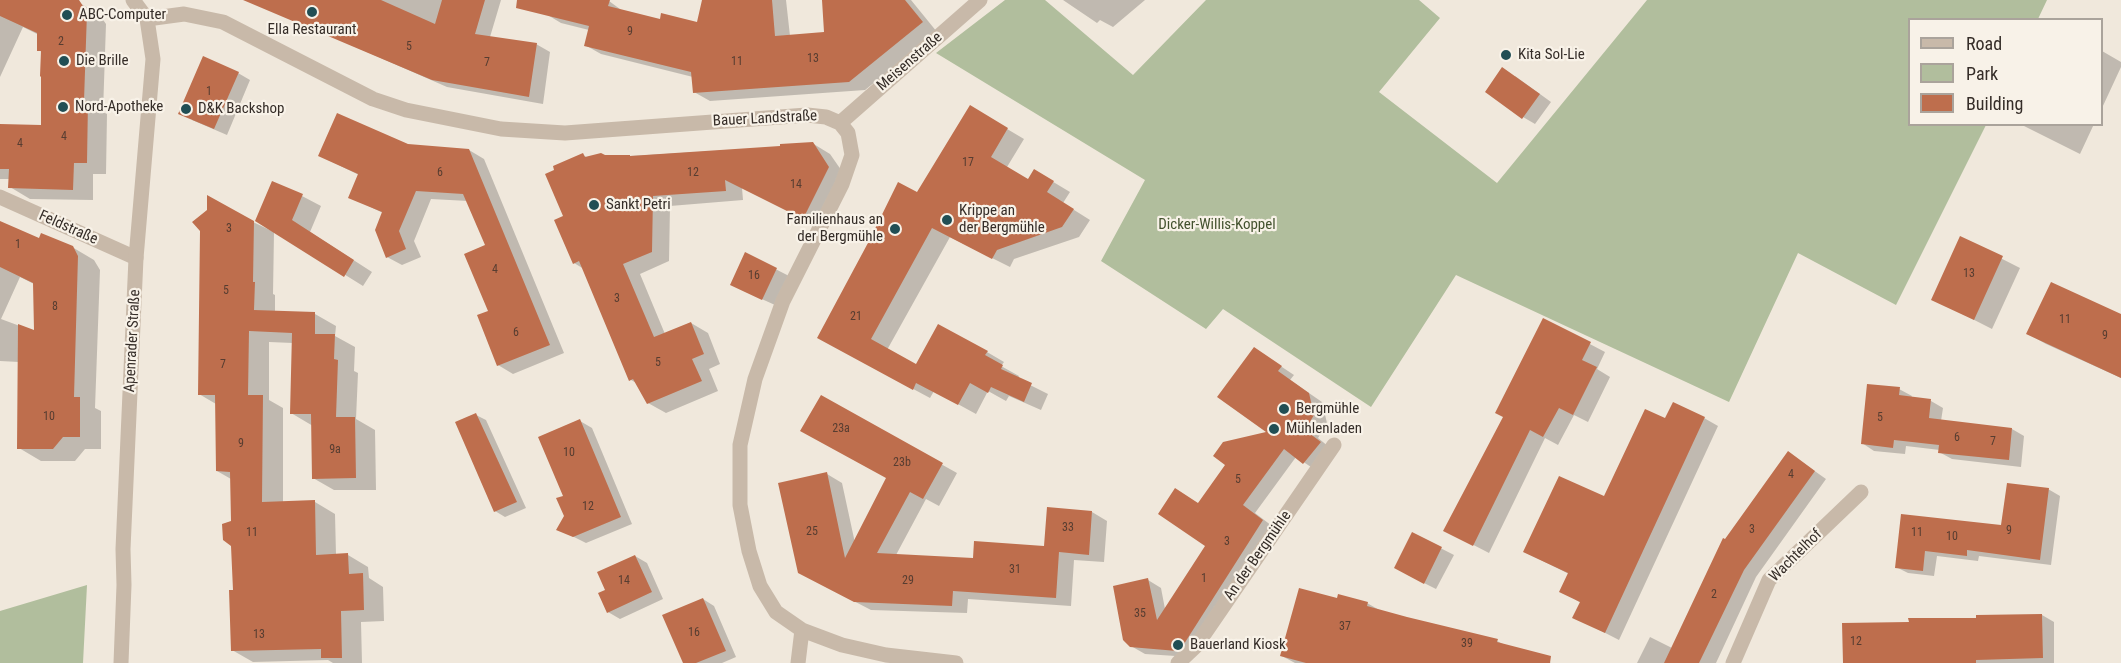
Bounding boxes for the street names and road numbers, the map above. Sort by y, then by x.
street label: Meisenstraße [874,29,946,95]
street label: Bauer Landstraße [712,107,818,131]
street label: Feldstraße [36,207,100,249]
street label: Apenrader Straße [121,289,145,393]
street label: An der Bergmühle [1220,508,1296,604]
street label: Wachtelhof [1766,526,1826,586]

